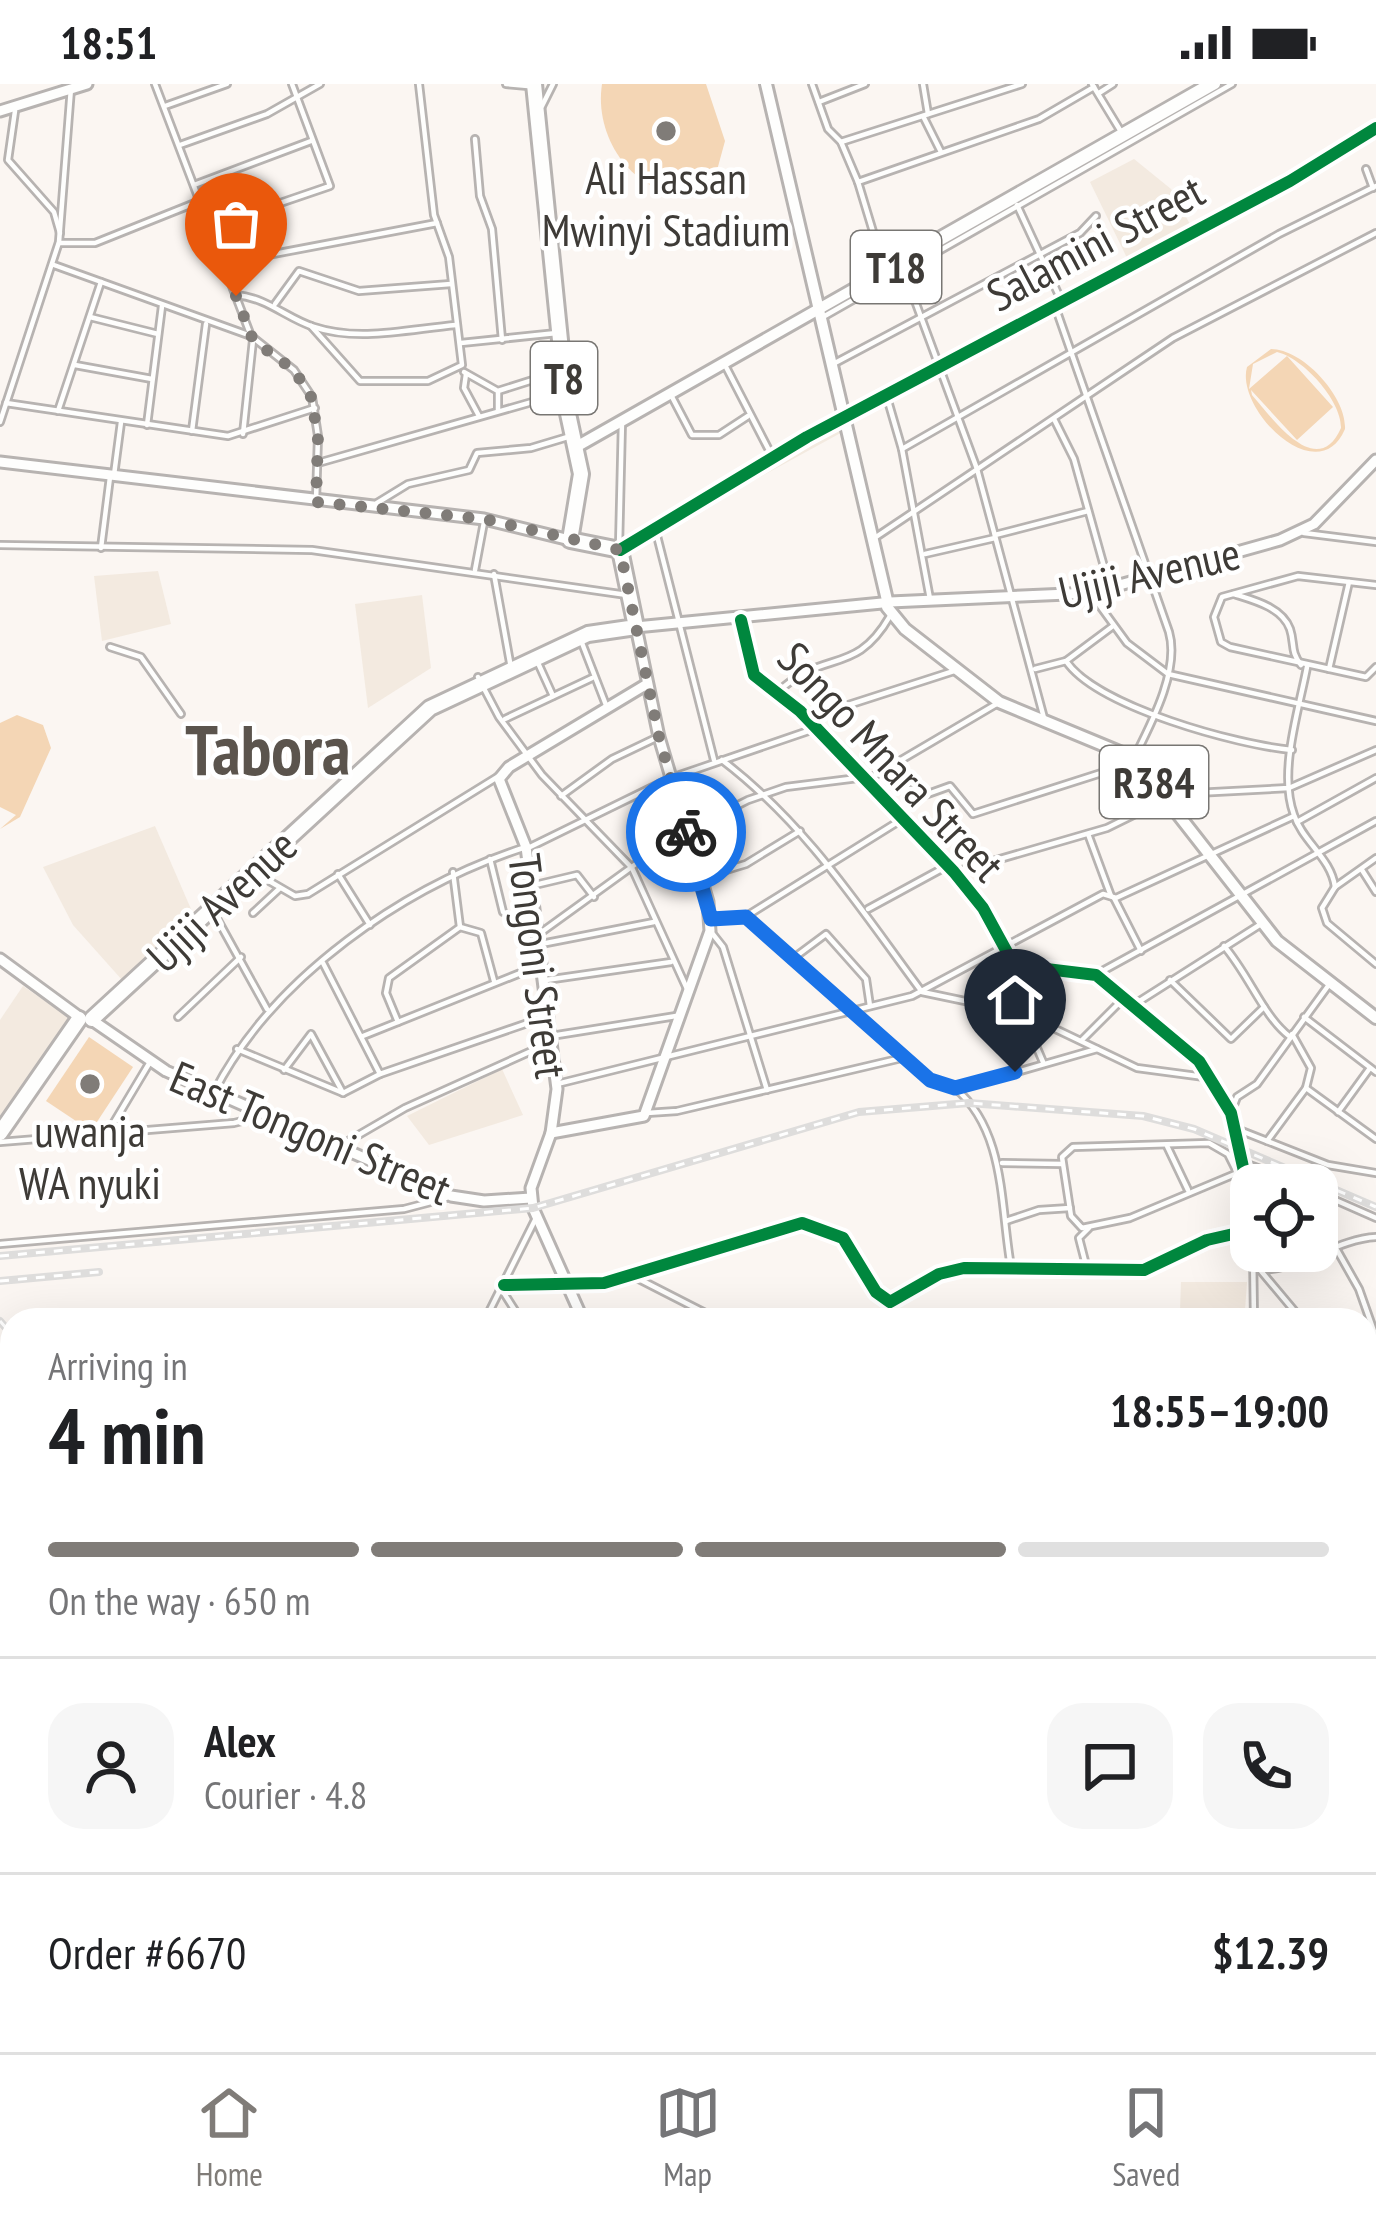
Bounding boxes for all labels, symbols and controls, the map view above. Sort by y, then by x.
text: 18:51 [60,13,157,71]
marker: Ali Hassan Mwinyi Stadium [653,118,679,144]
place label: Ali Hassan Mwinyi Stadium [542,148,790,258]
street label: Salamini Street [977,160,1214,323]
pin [185,173,287,296]
icon: bag [203,191,269,257]
road number: T18 [851,231,941,303]
road number: T8 [531,342,597,414]
street label: Ujiji Avenue [1053,523,1245,621]
street label: Songo Mnara Street [766,629,1018,893]
district label: Tabora [185,705,351,794]
road number: R384 [1100,746,1208,818]
courier [626,772,746,892]
icon: bike [653,799,719,865]
street label: Ujiji Avenue [134,816,308,984]
street label: Tongoni Street [496,850,582,1082]
pin [964,949,1066,1072]
icon: home [982,967,1048,1033]
street label: East Tongoni Street [162,1047,461,1217]
marker: uwanja WA nyuki [77,1071,103,1097]
place label: uwanja WA nyuki [19,1101,161,1211]
map controls [1230,1164,1338,1272]
button: locate [1230,1164,1338,1272]
text: Arriving in [48,1340,188,1391]
text: 18:55–19:00 [1110,1381,1329,1439]
text: 4 min [48,1385,206,1486]
text: On the way · 650 m [48,1575,310,1626]
button: person [48,1703,174,1829]
button: chat [1047,1703,1173,1829]
button: phone [1203,1703,1329,1829]
text: Alex [204,1711,276,1769]
text: Courier · 4.8 [204,1769,367,1820]
text: Order #6670 [48,1923,246,1981]
text: $12.39 [1212,1923,1329,1981]
tab: Home [196,2080,263,2195]
tab: Map [655,2080,721,2195]
tab: Saved [1112,2080,1180,2195]

